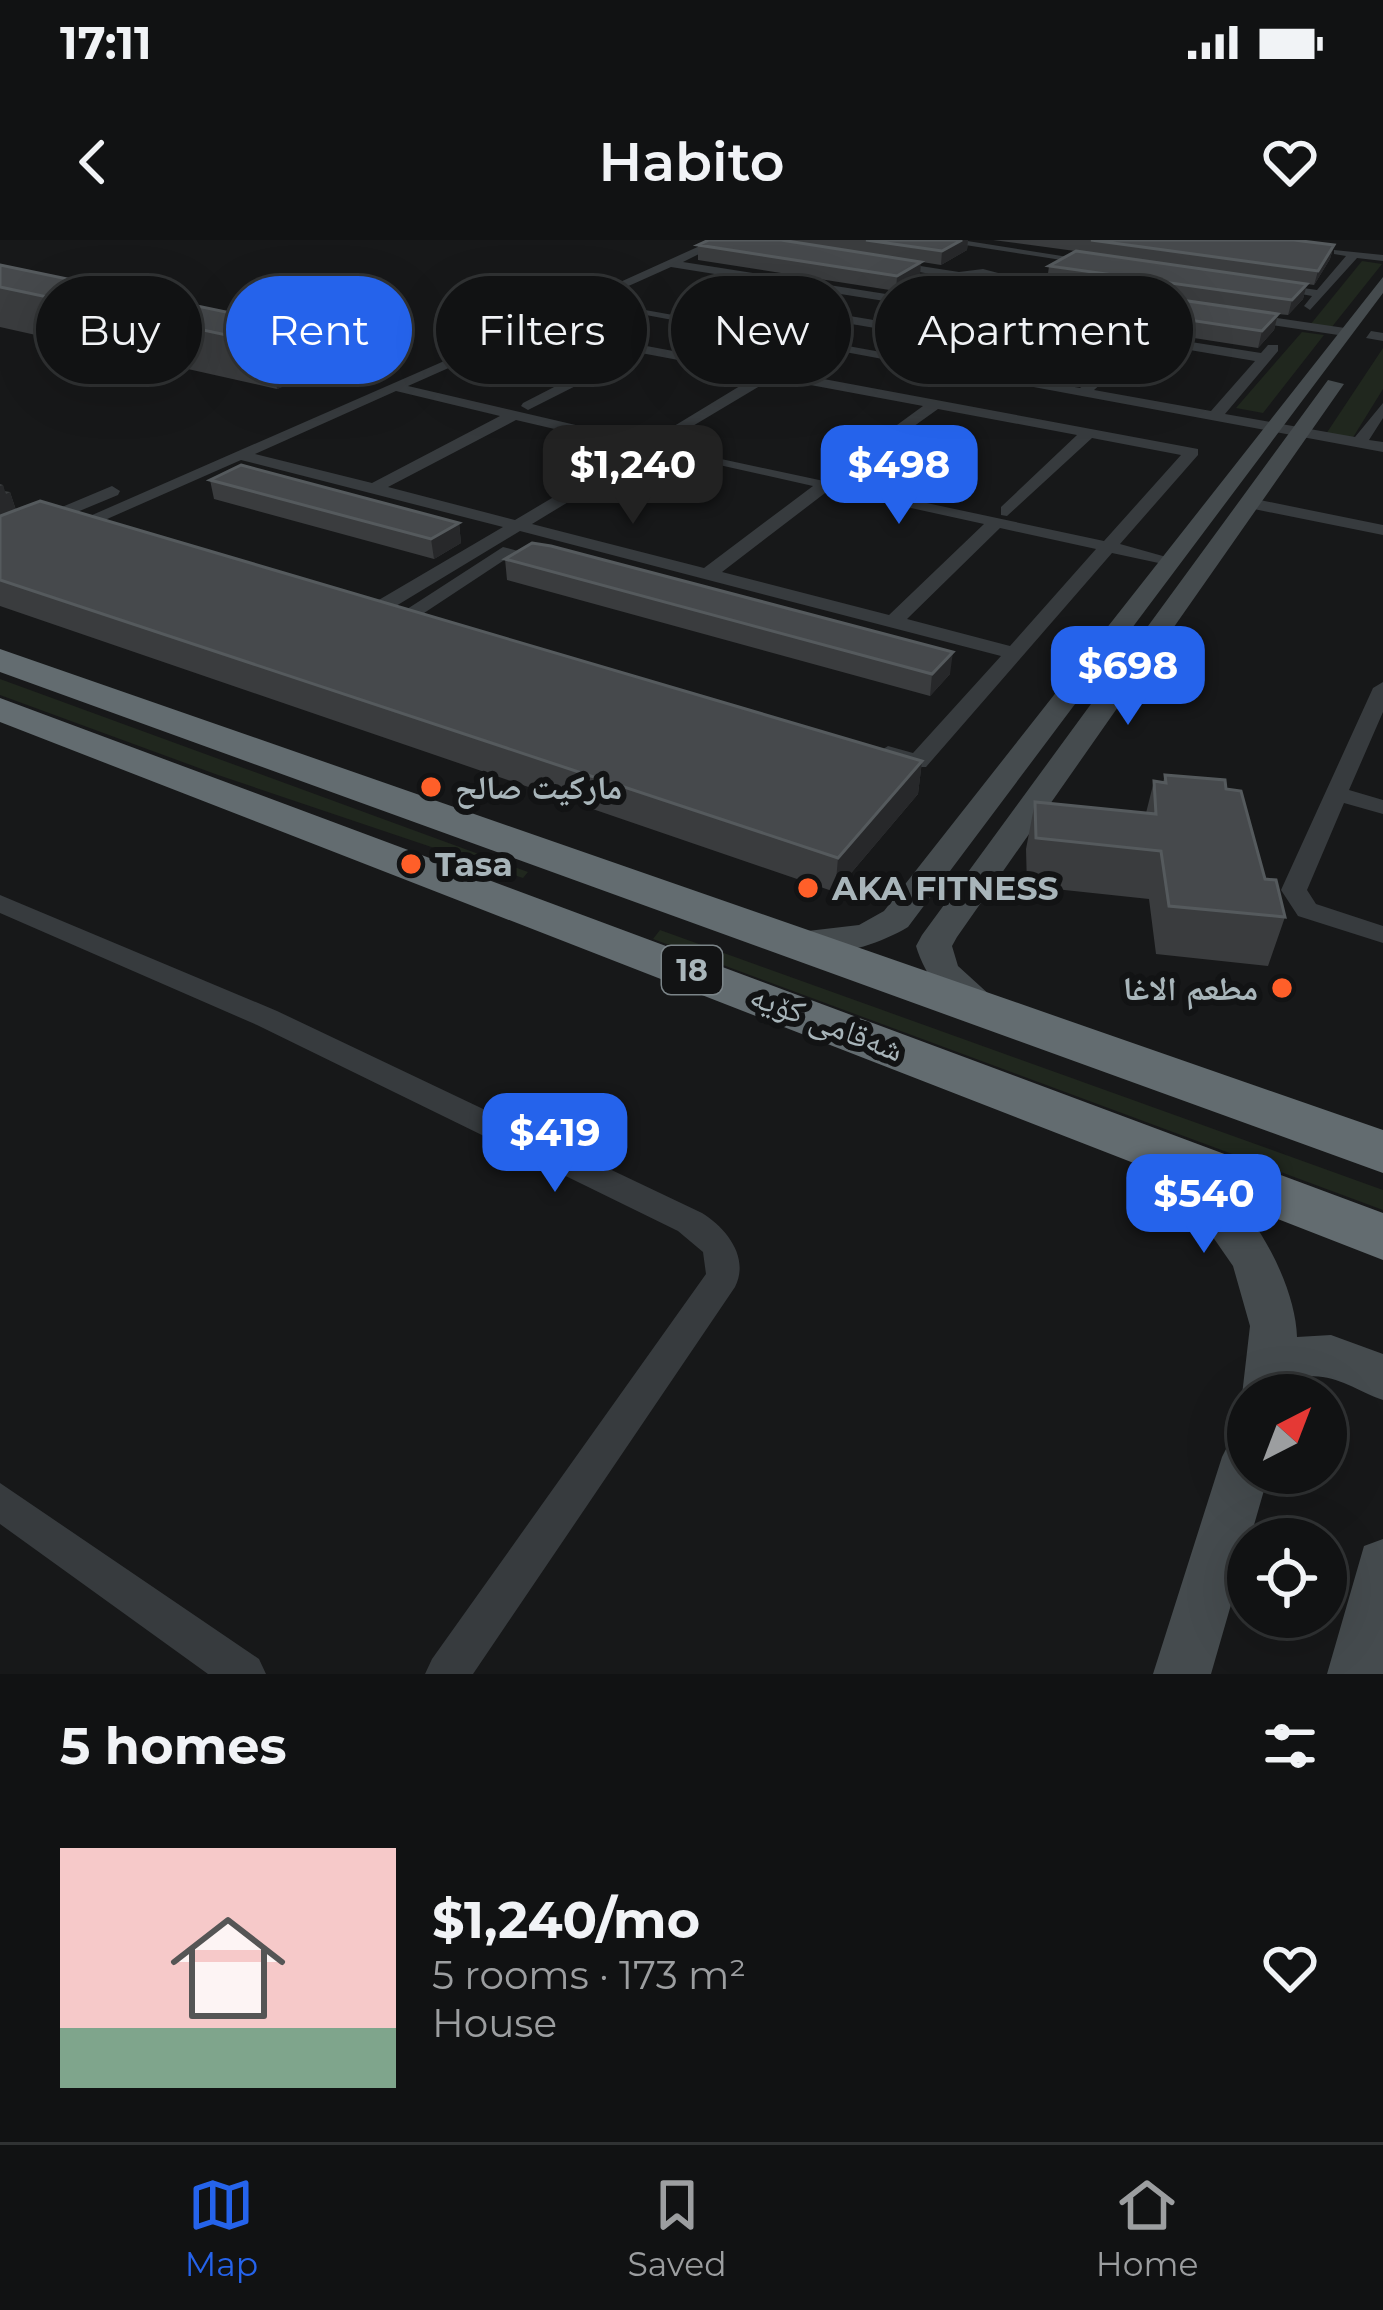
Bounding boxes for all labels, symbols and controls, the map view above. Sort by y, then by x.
text: 17:11 [60,15,152,70]
icon: back [60,129,126,195]
text: Habito [599,129,784,195]
icon: heart [1257,129,1323,195]
chip: Buy [36,276,202,384]
chip: Rent [226,276,412,384]
chip: Filters [436,276,647,384]
chip: New [671,276,851,384]
chip: Apartment [875,276,1193,384]
pin: $1,240 [535,425,731,527]
pin: $498 [828,425,970,527]
text: $1,240 [570,440,696,488]
text: $498 [848,440,950,488]
pin: $698 [1057,626,1199,728]
text: $698 [1078,641,1178,689]
place label: ماركيت صالح [455,767,622,809]
marker: ماركيت صالح [418,774,444,800]
place label: Tasa [435,844,513,884]
marker: Tasa [398,851,424,877]
place label: AKA FITNESS [831,868,1059,908]
marker: AKA FITNESS [795,875,821,901]
road number: 18 [662,946,722,994]
place label: مطعم الاغا [1123,968,1258,1011]
street label: شەقامی کۆیە [745,975,909,1070]
marker: مطعم الاغا [1269,975,1295,1001]
pin: $419 [484,1093,626,1195]
text: $419 [509,1108,601,1156]
pin: $540 [1133,1154,1275,1256]
text: $540 [1153,1169,1255,1217]
north arrow [1227,1374,1347,1494]
map controls [1227,1374,1347,1638]
button: locate [1227,1518,1347,1638]
icon: filters [1257,1713,1323,1779]
text: 5 homes [60,1715,287,1777]
text: $1,240/mo [432,1889,700,1951]
icon: home [156,1896,300,2040]
icon: heart [1257,1935,1323,2001]
text: 5 rooms · 173 m² [432,1951,746,1999]
text: House [432,1999,557,2047]
tab: Map [185,2172,258,2284]
tab: Saved [627,2172,727,2284]
tab: Home [1096,2172,1198,2284]

